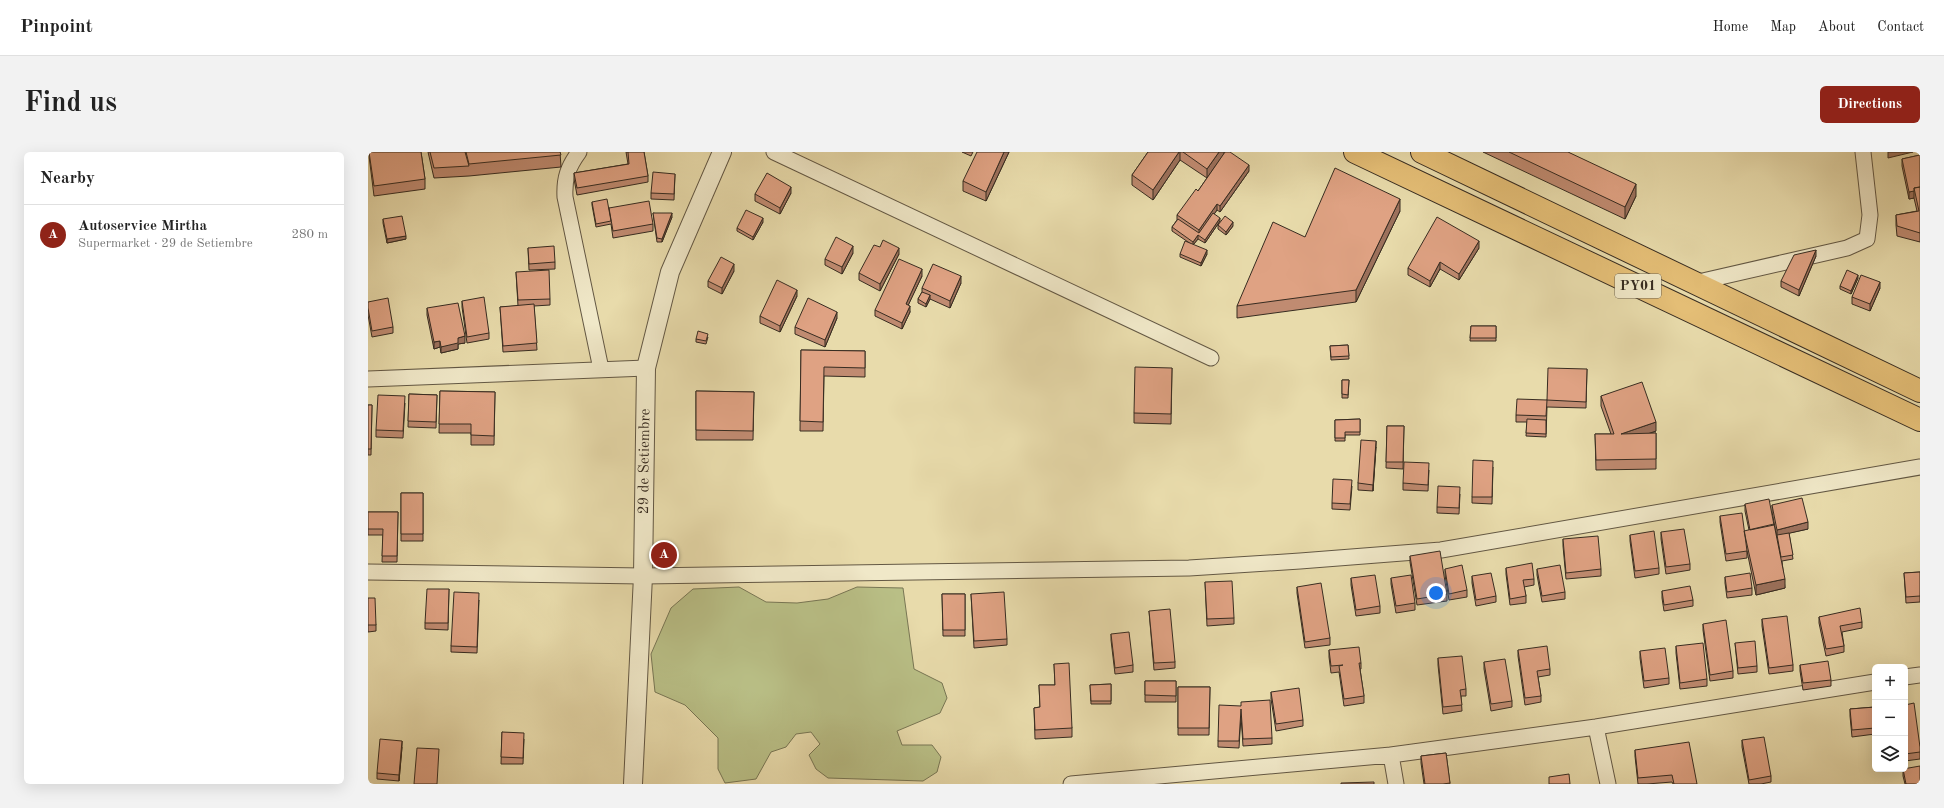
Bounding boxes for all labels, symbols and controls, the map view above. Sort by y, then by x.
text: Pinpoint [20,18,93,37]
text: Home [1713,20,1748,34]
text: Map [1770,20,1796,34]
text: About [1818,20,1855,34]
text: Contact [1877,20,1924,34]
button: Directions [1820,86,1920,123]
text: Find us [24,90,117,118]
text: Nearby [40,170,95,187]
text: Autoservice Mirtha [78,219,207,234]
text: A [48,228,58,241]
text: 280 m [291,228,328,241]
text: Supermarket · 29 de Setiembre [78,237,253,250]
road number: PY01 [1615,274,1661,298]
street label: 29 de Setiembre [636,408,653,514]
pin: A [651,540,677,570]
your location [1426,583,1446,603]
map controls [1872,664,1908,772]
button: + [1872,664,1908,700]
button: − [1872,700,1908,736]
button: layers [1872,736,1908,772]

